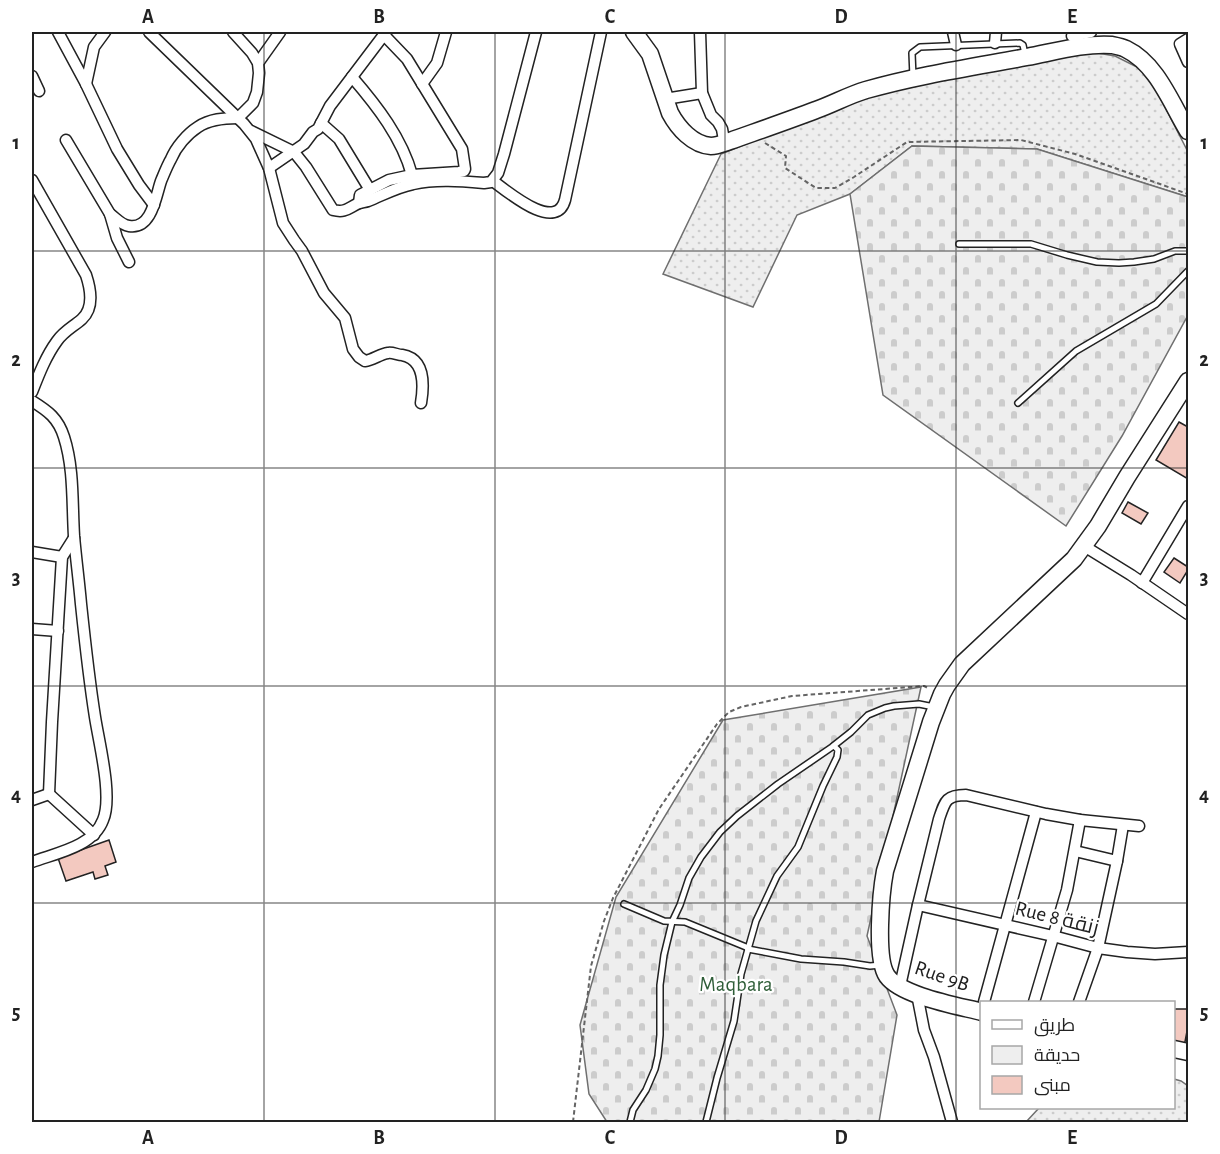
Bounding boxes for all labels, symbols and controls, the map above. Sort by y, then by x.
text: A [142,7,154,27]
text: B [373,7,385,27]
text: C [605,7,616,27]
text: D [834,7,848,27]
text: E [1067,7,1077,27]
text: 1 [12,133,20,153]
text: 1 [1200,133,1208,153]
text: 2 [11,350,21,370]
text: 2 [1199,350,1209,370]
text: 3 [12,568,20,588]
text: 3 [1200,568,1208,588]
text: 4 [11,785,21,805]
text: 4 [1199,785,1209,805]
street label: Rue 8 زنقة [1013,898,1101,939]
street label: Rue 9B [912,957,972,995]
park label: Maqbara [699,974,773,995]
legend [980,1001,1175,1109]
text: 5 [12,1003,20,1023]
text: 5 [1200,1003,1208,1023]
text: طريق [1034,1017,1075,1037]
text: حديقة [1034,1047,1080,1065]
text: مبنى [1034,1077,1071,1096]
text: A [142,1128,154,1148]
text: B [373,1128,385,1148]
text: C [605,1128,616,1148]
text: D [834,1128,848,1148]
text: E [1067,1128,1077,1148]

